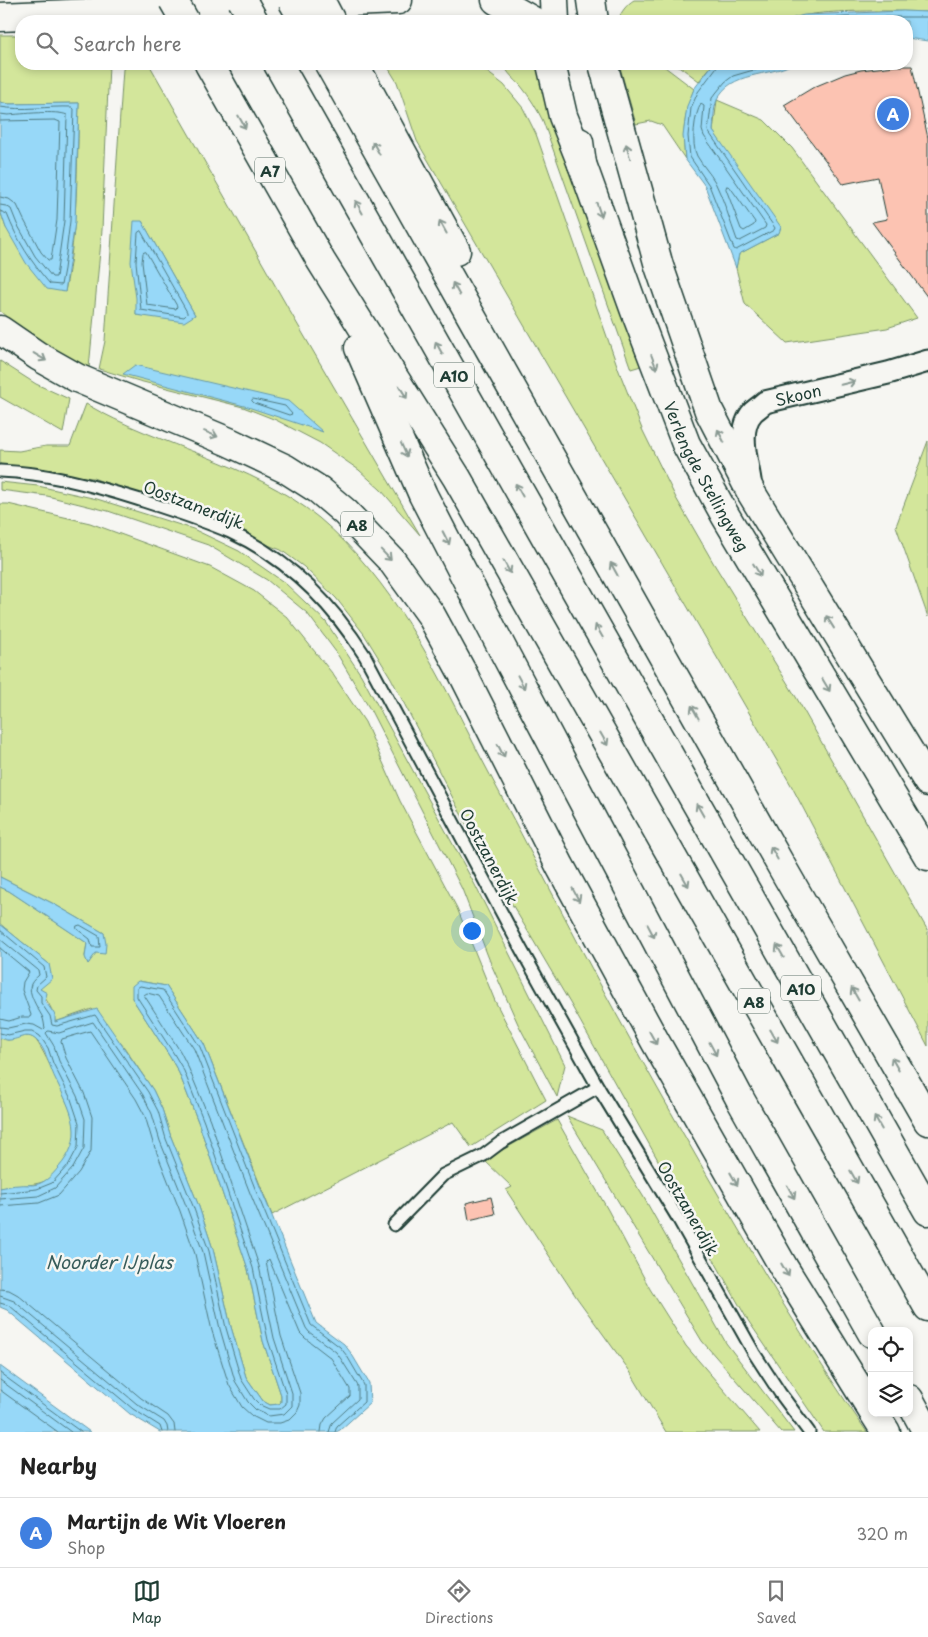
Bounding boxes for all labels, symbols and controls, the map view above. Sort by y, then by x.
search box [15,15,913,70]
icon: search [33,29,61,57]
text: Search here [73,29,182,57]
pin: A [877,95,909,133]
one-way arrow [238,114,247,129]
one-way arrow [371,140,381,155]
one-way arrow [622,144,632,160]
road number: A7 [255,158,285,182]
one-way arrow [354,199,364,214]
one-way arrow [595,201,604,217]
one-way arrow [438,219,448,234]
one-way arrow [451,282,461,297]
one-way arrow [434,341,444,356]
one-way arrow [33,352,47,362]
one-way arrow [650,354,659,370]
road number: A10 [434,362,474,388]
street label: Skoon [772,377,824,411]
one-way arrow [839,378,855,387]
one-way arrow [398,384,408,398]
street label: Verlengde Stellingweg [659,398,756,556]
one-way arrow [716,429,725,444]
one-way arrow [203,430,218,440]
one-way arrow [399,442,409,457]
street label: Oostzanerdijk [140,474,248,534]
one-way arrow [513,483,523,497]
road number: A8 [341,512,373,536]
one-way arrow [442,530,451,545]
one-way arrow [380,548,392,561]
one-way arrow [502,559,512,574]
one-way arrow [609,562,618,577]
one-way arrow [753,563,763,577]
one-way arrow [825,616,835,630]
one-way arrow [593,625,603,639]
one-way arrow [516,675,526,690]
one-way arrow [822,677,832,692]
one-way arrow [689,705,699,719]
one-way arrow [600,731,610,745]
one-way arrow [497,743,506,758]
street label: Oostzanerdijk [454,803,526,909]
one-way arrow [694,803,704,818]
one-way arrow [769,847,779,861]
one-way arrow [680,872,690,886]
one-way arrow [572,887,581,902]
your location [459,918,485,944]
one-way arrow [647,923,656,938]
one-way arrow [775,944,785,959]
road number: A10 [781,976,821,1000]
road number: A8 [738,988,770,1014]
one-way arrow [849,988,859,1002]
one-way arrow [769,1029,779,1044]
one-way arrow [649,1030,658,1045]
one-way arrow [709,1041,718,1056]
one-way arrow [889,1057,899,1071]
one-way arrow [873,1115,883,1130]
street label: Oostzanerdijk [652,1156,726,1260]
one-way arrow [850,1170,860,1184]
one-way arrow [729,1172,739,1186]
one-way arrow [787,1184,797,1198]
water label: Noorder IJplas [46,1248,174,1275]
one-way arrow [781,1262,790,1277]
map controls [868,1327,913,1417]
button: locate [868,1327,913,1372]
button: layers [868,1372,913,1417]
text: Nearby [20,1449,97,1481]
text: Martijn de Wit Vloeren [67,1507,286,1535]
text: A [30,1521,42,1545]
text: 320 m [857,1521,908,1545]
text: Shop [67,1535,105,1559]
tab: Map [132,1577,162,1628]
tab: Directions [425,1577,493,1628]
tab: Saved [757,1577,796,1628]

